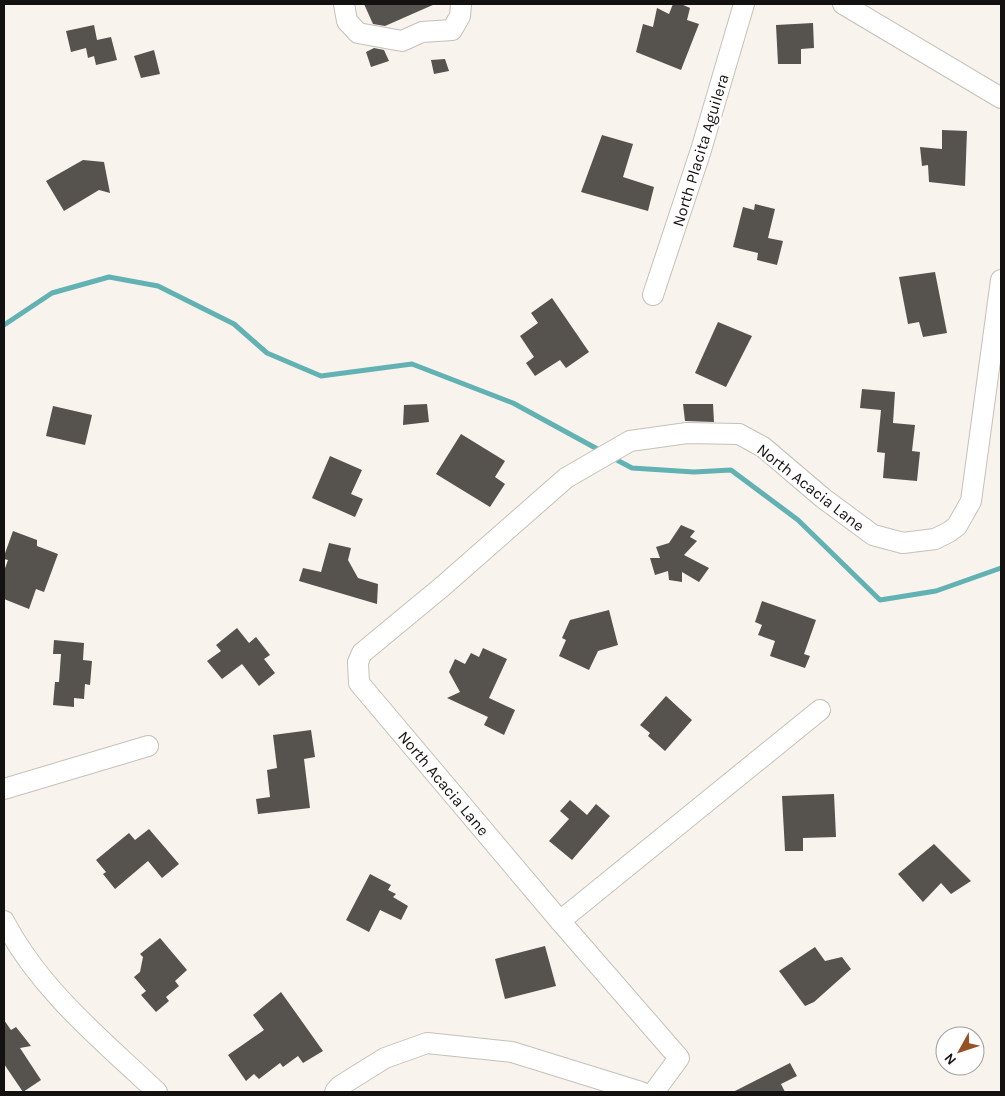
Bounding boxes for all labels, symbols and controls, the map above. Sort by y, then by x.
street label: North Placita Aguilera [668,71,733,229]
street label: North Acacia Lane [753,440,868,535]
street label: North Acacia Lane [394,727,493,840]
north arrow [935,1026,985,1076]
text: N [941,1050,960,1068]

